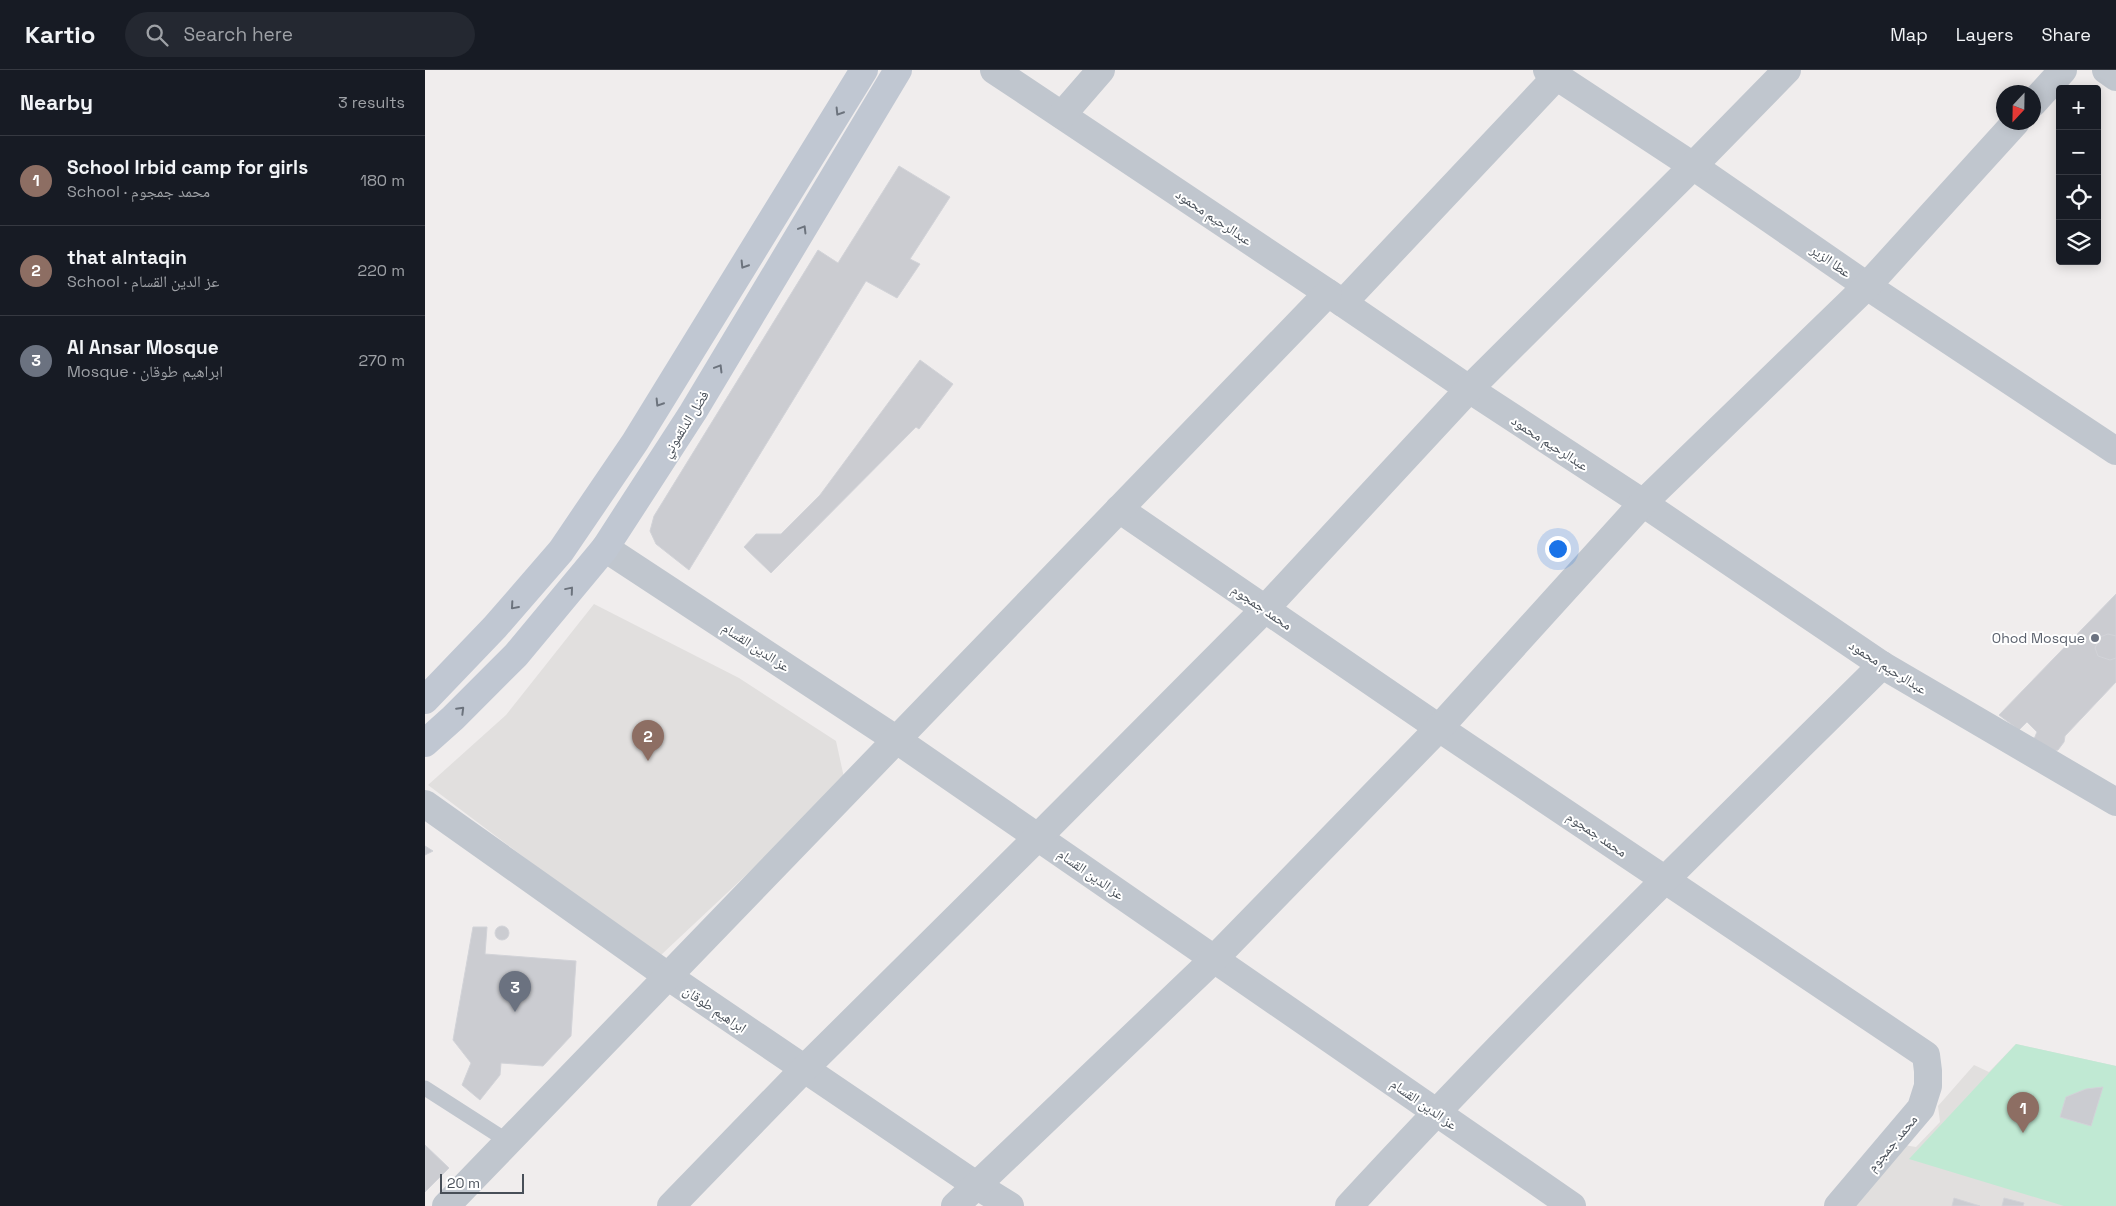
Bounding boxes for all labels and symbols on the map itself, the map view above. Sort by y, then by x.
north arrow [1996,85,2041,130]
one-way arrow [835,106,845,115]
street label: عبدالرحيم محمود [1172,185,1256,250]
one-way arrow [796,225,806,234]
street label: عطا الزير [1806,240,1855,281]
one-way arrow [741,259,751,268]
one-way arrow [712,365,722,374]
street label: فضل الدلقموني [657,387,715,462]
one-way arrow [656,398,666,407]
street label: عبدالرحيم محمود [1507,411,1592,475]
your location [1545,536,1571,562]
street label: محمد جمجوم [1228,580,1296,635]
one-way arrow [565,587,573,596]
one-way arrow [511,600,519,609]
street label: عز الدين القسام [718,618,793,676]
place label: Ohod Mosque [1992,629,2085,647]
marker: Ohod Mosque [2089,632,2101,644]
street label: عبدالرحيم محمود [1845,636,1930,699]
one-way arrow [455,707,464,716]
pin: 2 [632,720,664,761]
street label: محمد جمجوم [1563,807,1631,862]
street label: عز الدين القسام [1054,844,1128,904]
pin: 3 [499,971,531,1012]
street label: ابراهيم طوقان [679,981,750,1038]
street label: عز الدين القسام [1387,1074,1461,1134]
pin: 1 [2007,1092,2039,1133]
street label: محمد جمجوم [1863,1111,1922,1176]
scale bar [440,1171,524,1194]

